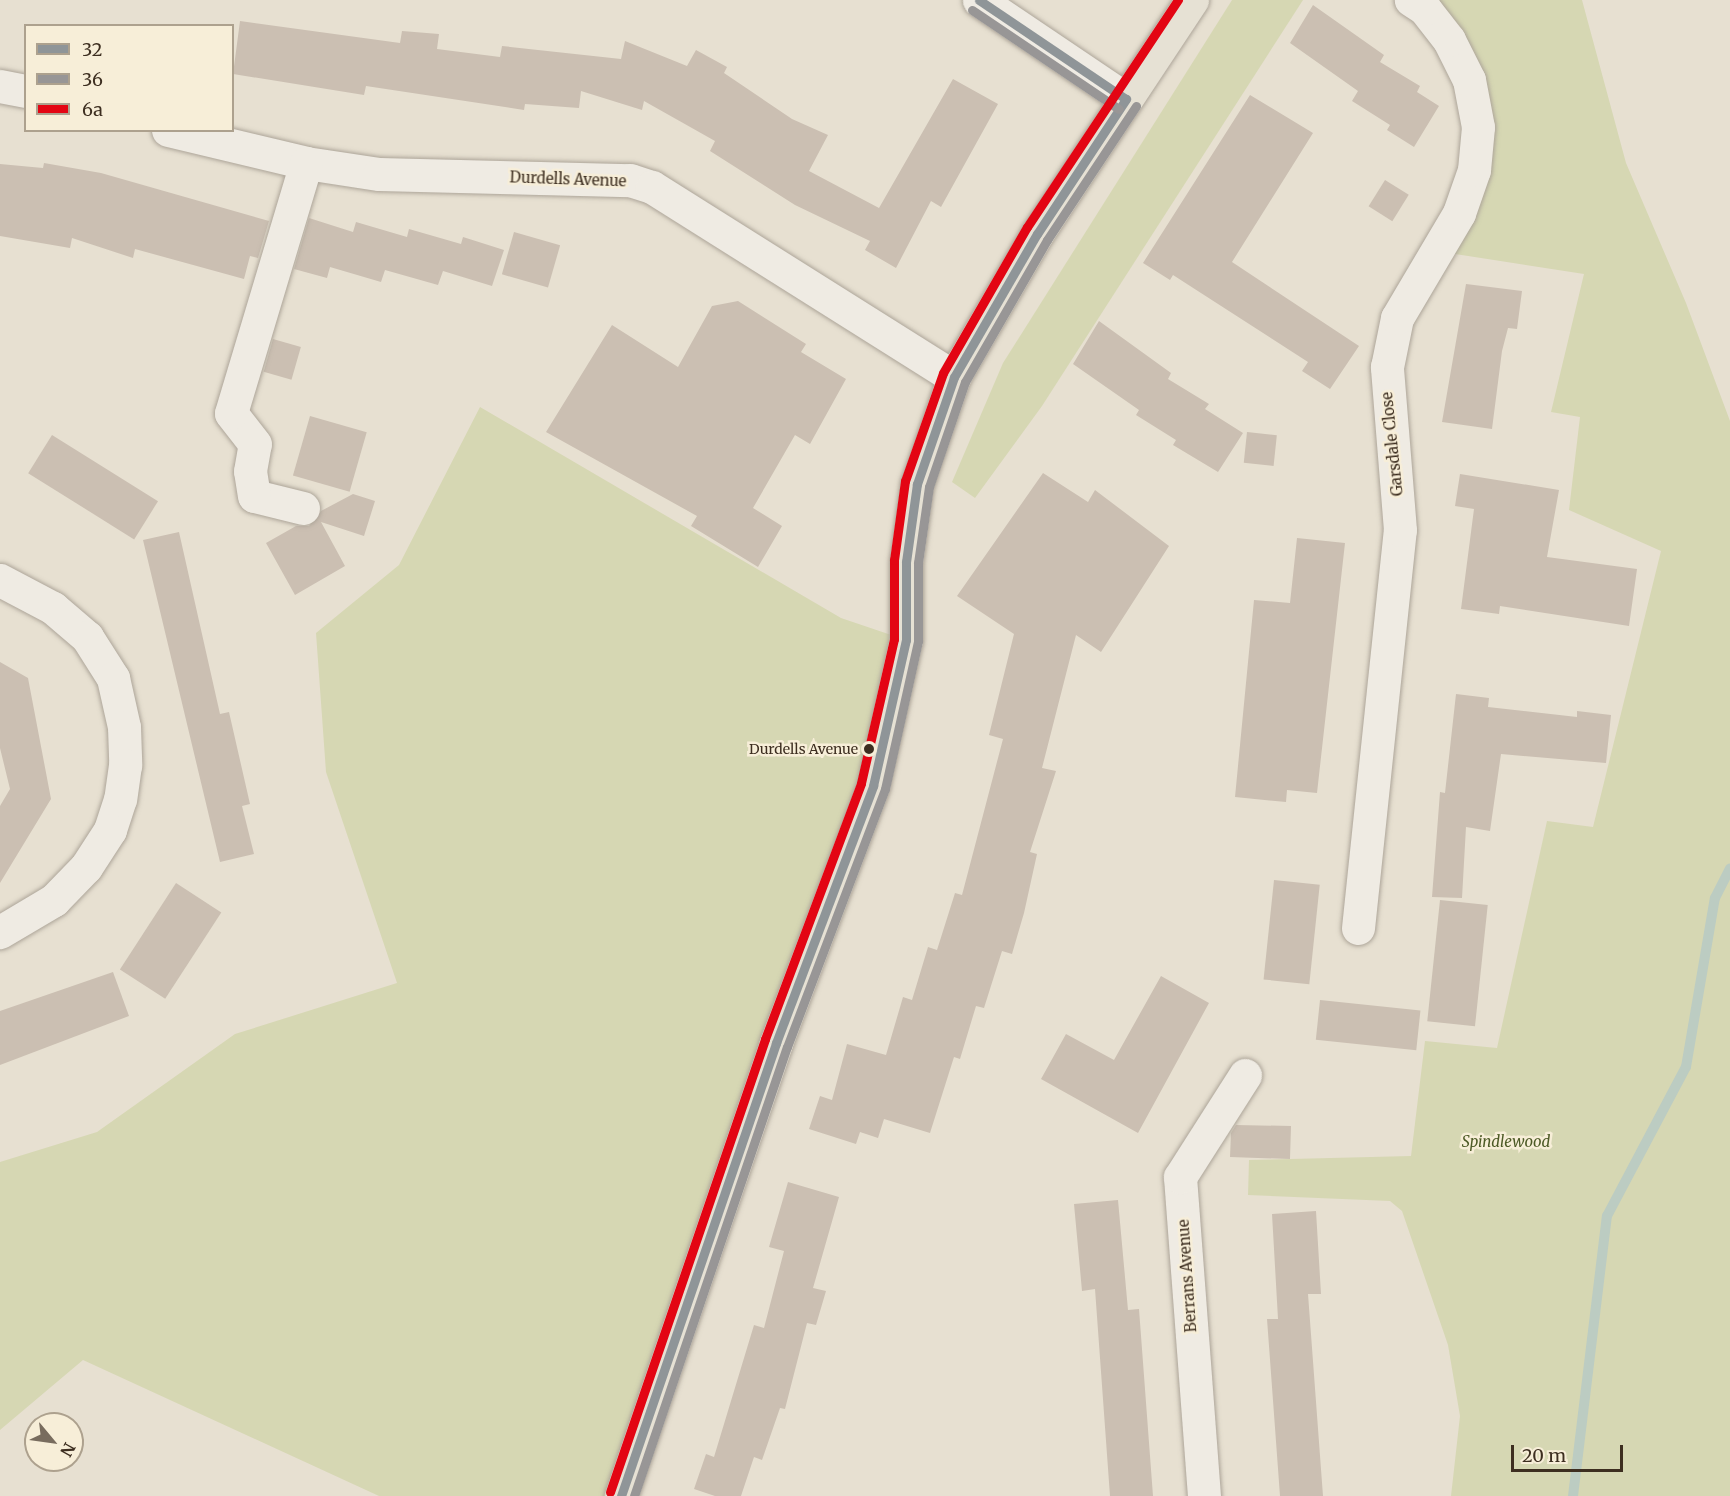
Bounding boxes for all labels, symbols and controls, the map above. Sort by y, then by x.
legend [24,24,234,132]
text: 32 [82,38,102,61]
text: 36 [82,68,103,91]
text: 6a [82,98,103,121]
street label: Durdells Avenue [509,168,627,190]
street label: Garsdale Close [1378,391,1406,497]
place label: Durdells Avenue [749,741,858,757]
marker: Durdells Avenue [863,743,875,755]
park label: Spindlewood [1462,1133,1550,1151]
street label: Berrans Avenue [1174,1219,1200,1333]
north arrow [24,1412,84,1472]
scale bar [1514,1433,1626,1471]
text: N [56,1439,80,1460]
text: 20 m [1522,1444,1566,1467]

